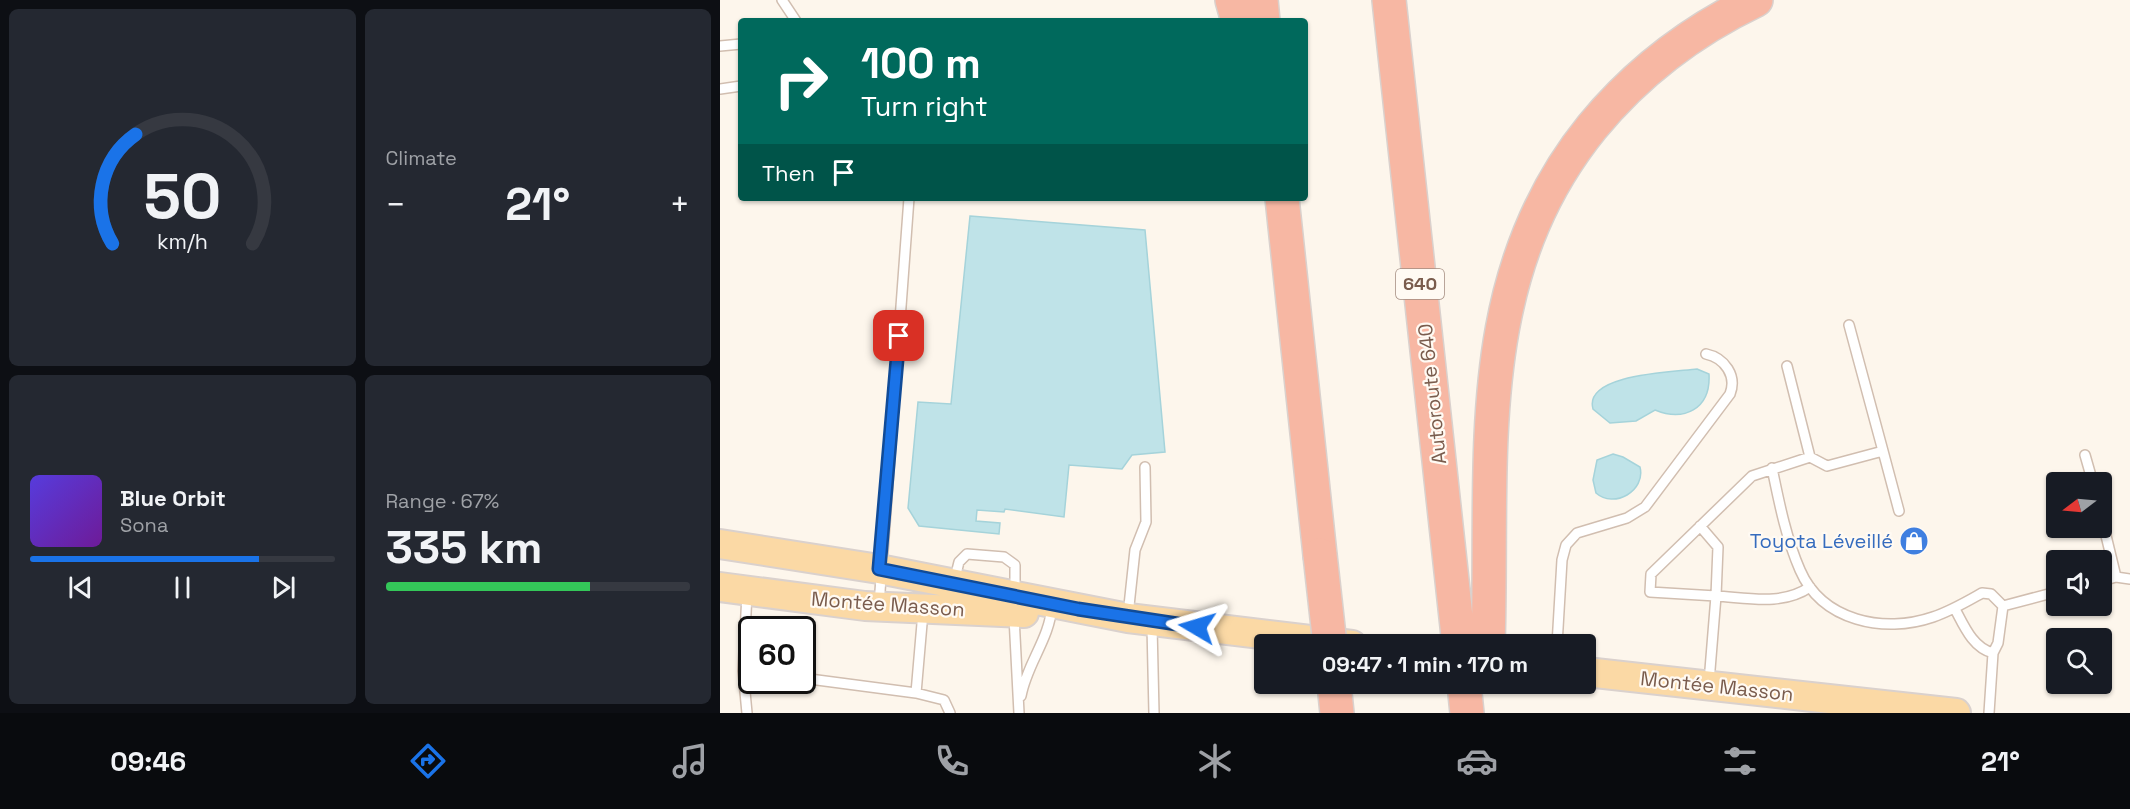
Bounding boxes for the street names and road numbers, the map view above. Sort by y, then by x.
road number: 640 [1396,269,1444,299]
street label: Autoroute 640 [1412,322,1452,466]
street label: Montée Masson [810,586,966,622]
street label: Montée Masson [1639,665,1795,707]

